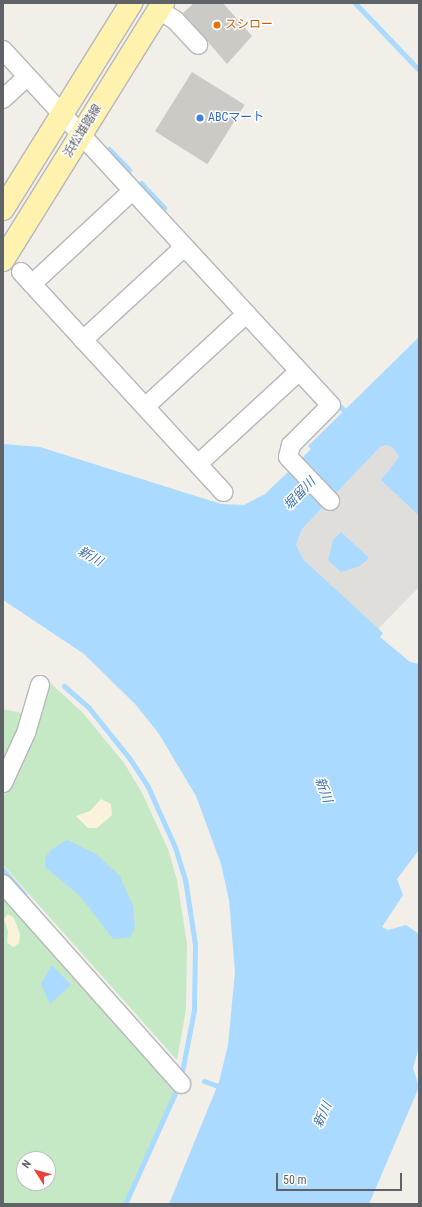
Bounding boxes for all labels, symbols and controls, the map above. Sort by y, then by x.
place label: スシロー [225,18,273,32]
marker: スシロー [212,20,222,30]
street label: 浜松雄踏線 [61,102,105,160]
place label: ABCマート [208,111,264,125]
marker: ABCマート [195,113,205,123]
water label: 堀留川 [281,475,319,513]
water label: 新川 [75,544,105,570]
water label: 新川 [311,775,335,805]
water label: 新川 [311,1100,335,1130]
north arrow [16,1151,56,1191]
text: N [19,1158,34,1171]
scale bar [278,1165,404,1191]
text: 50 m [283,1173,307,1187]

